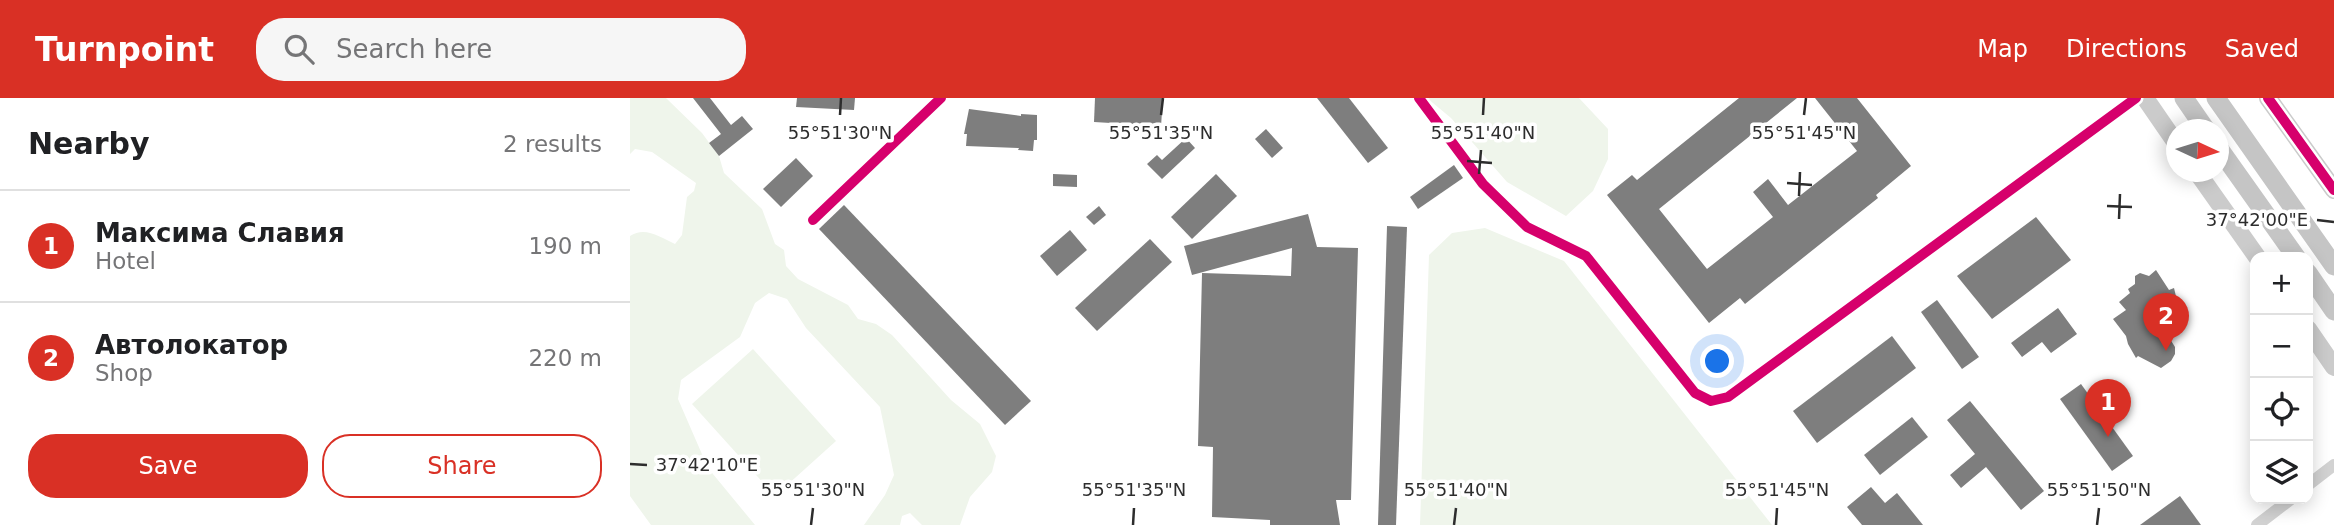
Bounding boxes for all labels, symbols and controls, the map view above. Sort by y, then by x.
search box [256,18,746,81]
text: Turnpoint [35,30,214,69]
icon: search [280,30,318,68]
text: Search here [336,34,492,64]
text: Map [1977,35,2028,63]
text: Directions [2066,35,2187,63]
text: Saved [2225,35,2299,63]
north arrow [2166,119,2229,182]
text: 55°51'30"N [788,122,892,143]
text: 55°51'35"N [1109,122,1213,143]
text: 55°51'40"N [1431,122,1535,143]
text: 55°51'45"N [1752,122,1856,143]
text: Nearby [28,126,150,161]
text: 2 results [503,131,602,157]
text: 37°42'00"E [2206,209,2308,230]
text: Максима Славия [95,218,345,248]
text: 1 [43,233,59,259]
text: 190 m [528,233,602,259]
text: Hotel [95,248,156,274]
map controls [2250,252,2313,504]
button: + [2250,252,2313,315]
pin: 2 [2143,293,2189,351]
button: − [2250,315,2313,378]
text: Автолокатор [95,330,288,360]
your location [1700,344,1734,378]
text: 2 [43,345,59,371]
text: 220 m [528,345,602,371]
text: Shop [95,360,153,386]
button: locate [2250,378,2313,441]
pin: 1 [2085,379,2131,437]
button: Save [28,434,308,498]
button: Share [322,434,602,498]
button: layers [2250,441,2313,504]
text: 37°42'10"E [656,454,758,475]
text: 55°51'30"N [761,479,865,500]
text: 55°51'35"N [1082,479,1186,500]
text: 55°51'40"N [1404,479,1508,500]
text: 55°51'45"N [1725,479,1829,500]
text: 55°51'50"N [2047,479,2151,500]

